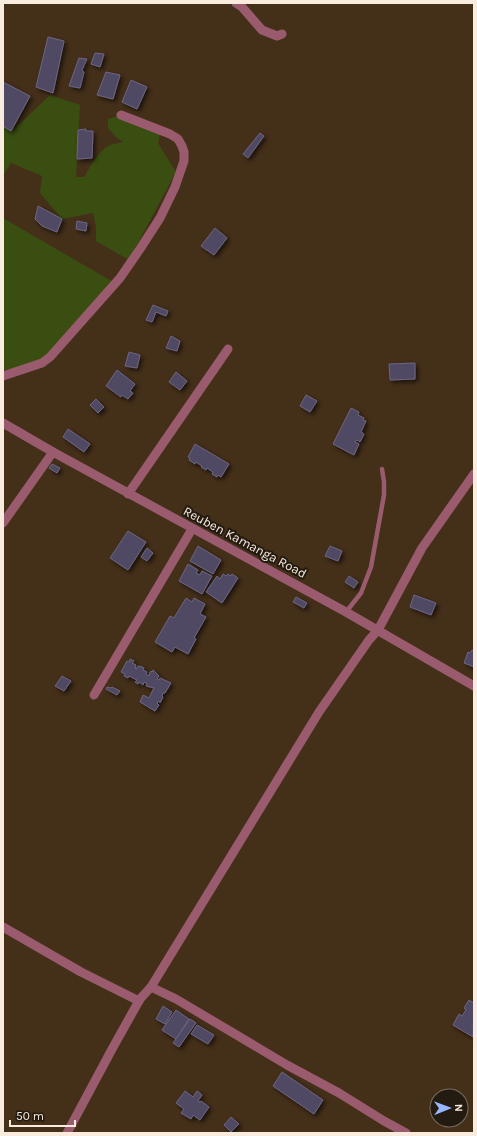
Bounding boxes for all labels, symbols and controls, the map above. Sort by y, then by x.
street label: Reuben Kamanga Road [181,503,309,581]
north arrow [429,1088,469,1128]
scale bar [10,1102,75,1128]
text: N [452,1104,465,1112]
text: 50 m [16,1109,44,1123]

